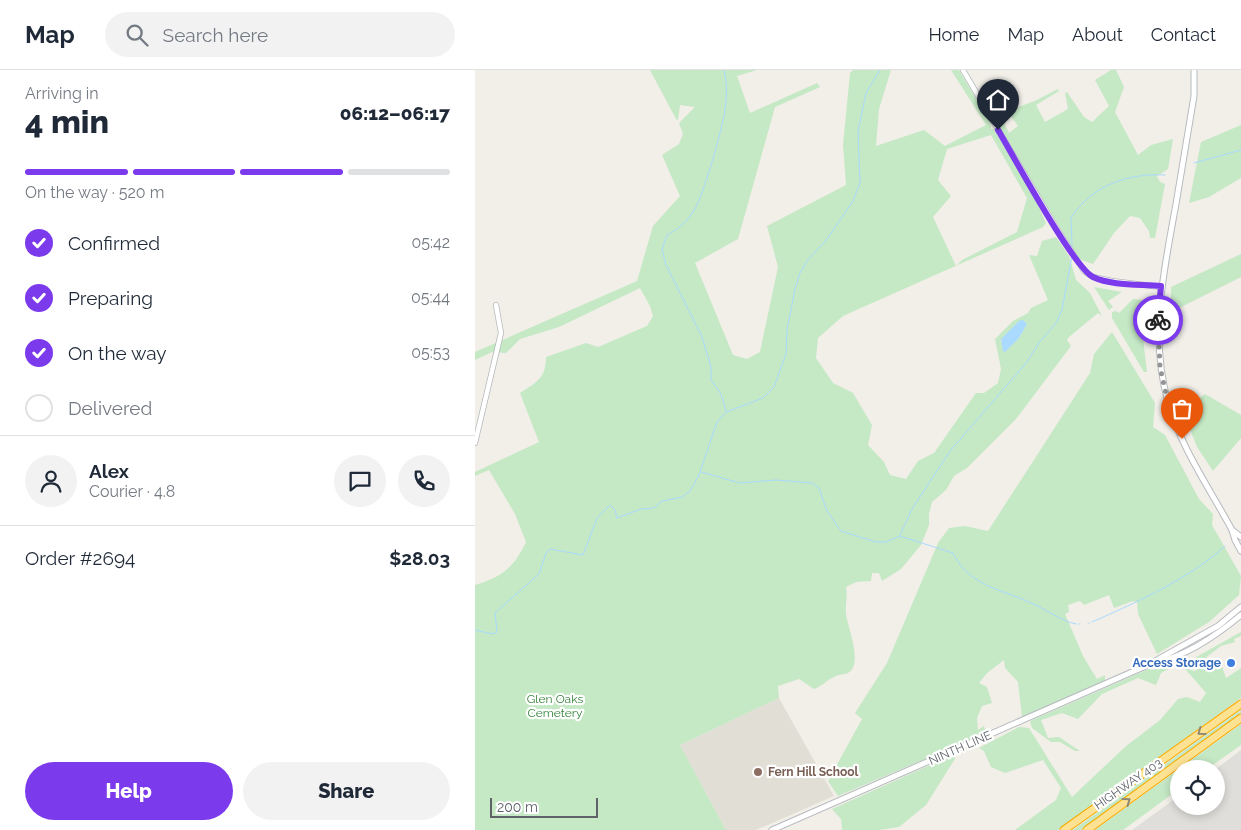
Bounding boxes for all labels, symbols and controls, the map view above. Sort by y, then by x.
search box [105,12,455,57]
text: Map [25,20,75,49]
icon: search [123,21,151,49]
text: Search here [163,24,268,46]
text: Home [928,24,979,45]
text: Map [1007,24,1044,45]
text: About [1072,24,1123,45]
text: Contact [1151,24,1216,45]
pin [977,79,1019,130]
text: Arriving in [25,84,99,103]
icon: home [984,86,1012,114]
text: 06:12–06:17 [340,102,450,124]
text: 4 min [25,103,109,140]
text: On the way · 520 m [25,183,164,202]
icon: check [25,229,53,257]
text: Confirmed [68,232,160,254]
text: 05:42 [411,233,450,252]
icon: check [25,284,53,312]
text: Preparing [68,287,153,309]
text: 05:44 [411,288,450,307]
courier [1133,295,1183,345]
icon: bike [1144,306,1172,334]
icon: check [25,339,53,367]
text: On the way [68,342,167,364]
text: 05:53 [411,343,450,362]
pin [1161,388,1203,439]
icon: bag [1168,395,1196,423]
text: Delivered [68,397,152,419]
button: person [25,455,77,507]
button: chat [334,455,386,507]
button: phone [398,455,450,507]
text: Alex [89,460,129,482]
text: Courier · 4.8 [89,482,175,501]
text: Order #2694 [25,547,135,569]
text: $28.03 [389,547,450,569]
place label: Access Storage [1132,656,1221,670]
marker: Access Storage [1225,657,1237,669]
park label: Glen Oaks Cemetery [527,692,584,720]
one-way arrow [1198,726,1207,735]
street label: NINTH LINE [926,728,994,768]
street label: HIGHWAY 403 [1092,756,1164,812]
map controls [1170,760,1225,815]
button: locate [1170,760,1225,815]
button: Help [25,762,233,820]
button: Share [243,762,450,820]
place label: Fern Hill School [768,765,859,779]
marker: Fern Hill School [752,766,764,778]
scale bar [490,795,597,818]
one-way arrow [1121,798,1131,807]
text: 200 m [497,799,538,815]

